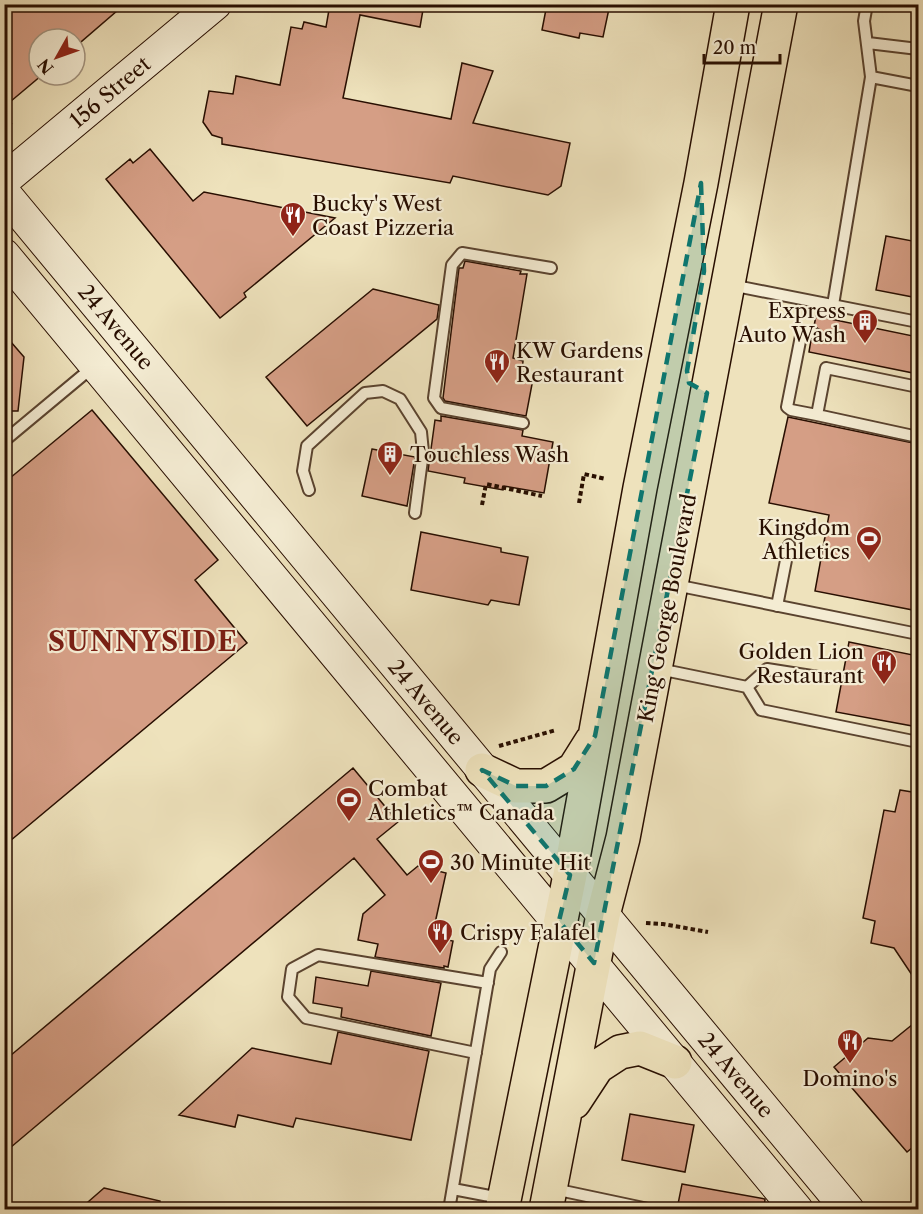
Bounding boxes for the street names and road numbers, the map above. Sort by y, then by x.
street label: 156 Street [65,51,156,133]
street label: 24 Avenue [73,279,159,375]
street label: King George Boulevard [633,491,701,724]
street label: 24 Avenue [383,654,469,750]
street label: 24 Avenue [693,1027,779,1123]

